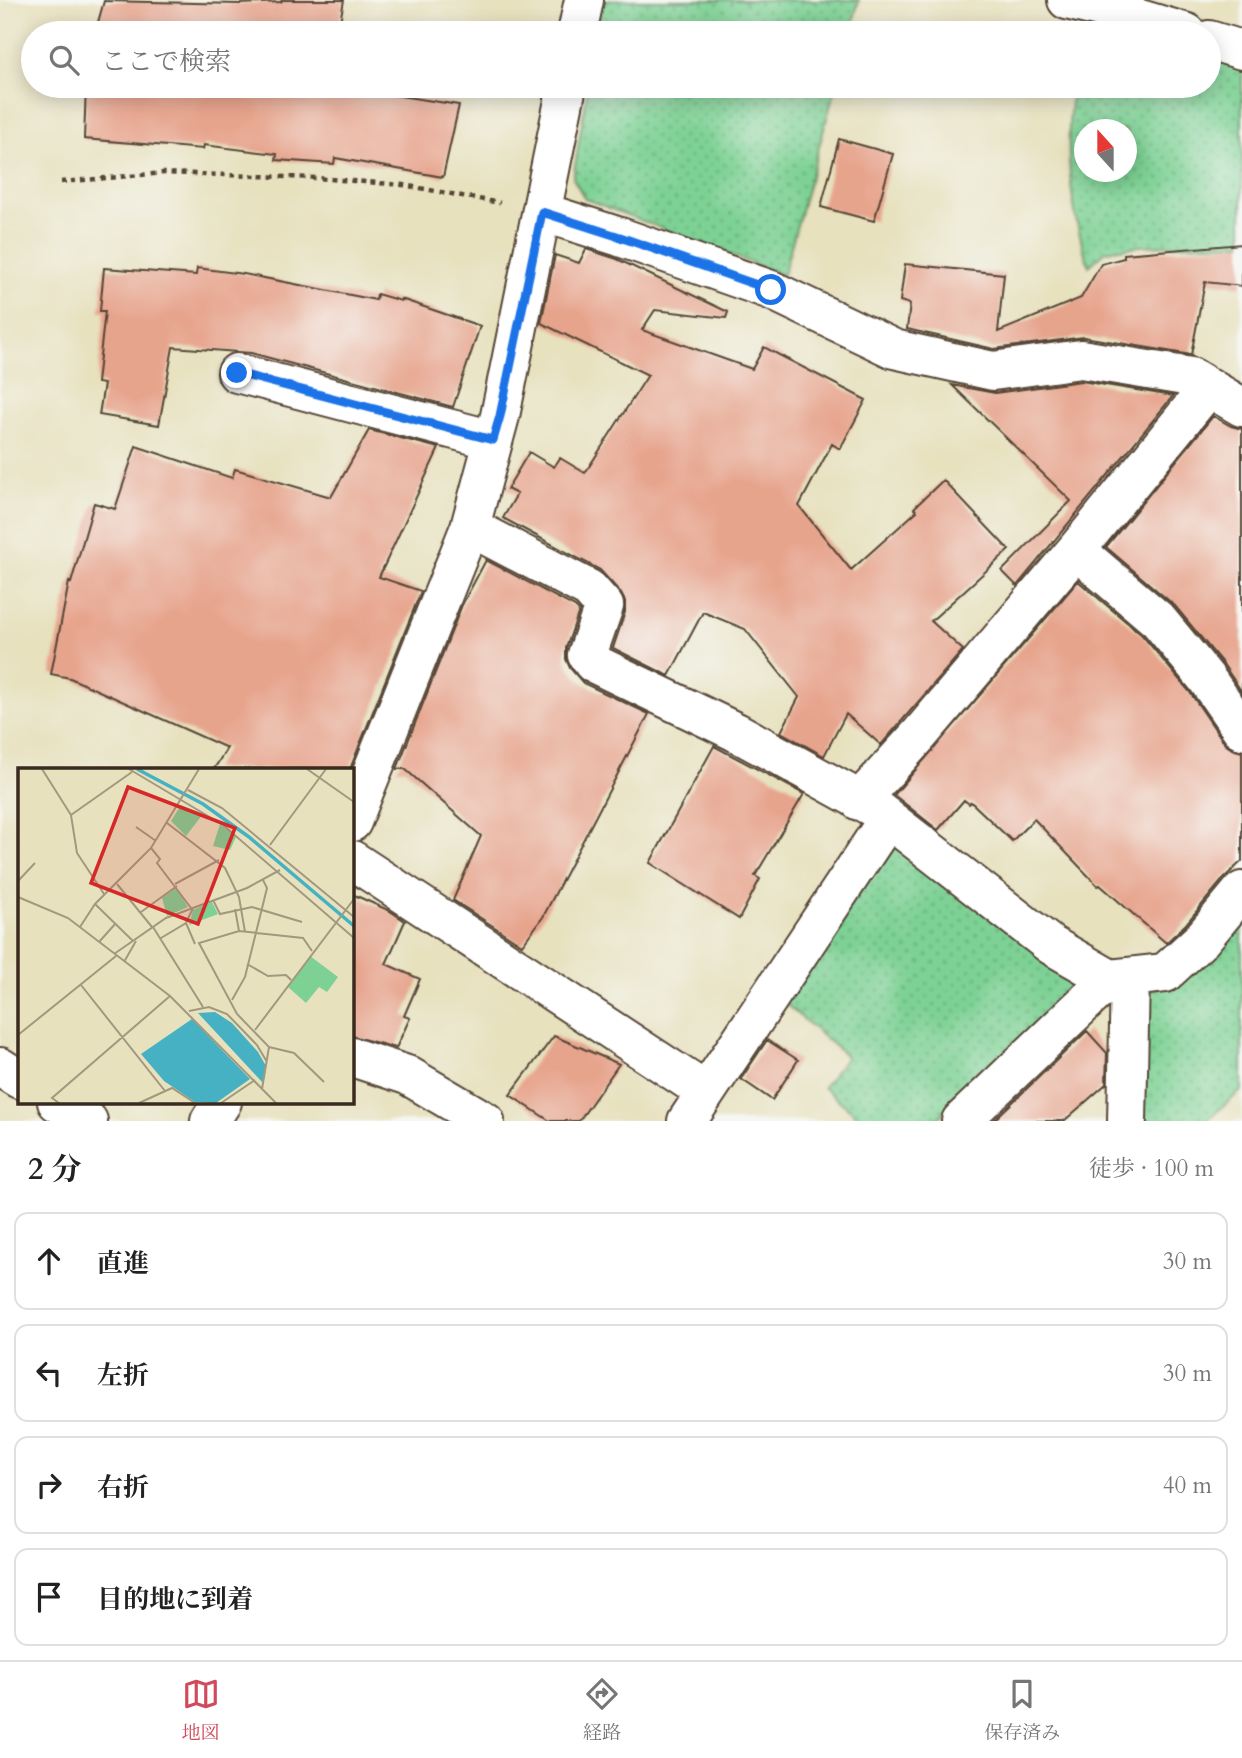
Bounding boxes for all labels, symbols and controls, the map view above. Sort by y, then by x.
search box [21,21,1221,98]
icon: search [45,41,83,79]
text: ここで検索 [101,44,231,79]
north arrow [1074,119,1137,182]
route start [755,274,786,305]
route end [221,357,252,388]
inset map [18,768,354,1104]
text: 2 分 [28,1149,81,1190]
text: 徒歩 · 100 m [1089,1153,1214,1184]
icon: ahead [30,1242,68,1280]
text: 直進 [97,1246,149,1281]
text: 30 m [1163,1246,1212,1277]
icon: left [30,1354,68,1392]
text: 左折 [97,1358,149,1393]
text: 30 m [1163,1358,1212,1389]
icon: right [30,1466,68,1504]
text: 右折 [97,1470,149,1505]
text: 40 m [1163,1470,1212,1501]
icon: arrive [30,1578,68,1616]
text: 目的地に到着 [97,1582,253,1617]
tab: 地図 [182,1675,220,1746]
tab: 経路 [583,1675,621,1746]
tab: 保存済み [984,1675,1060,1746]

